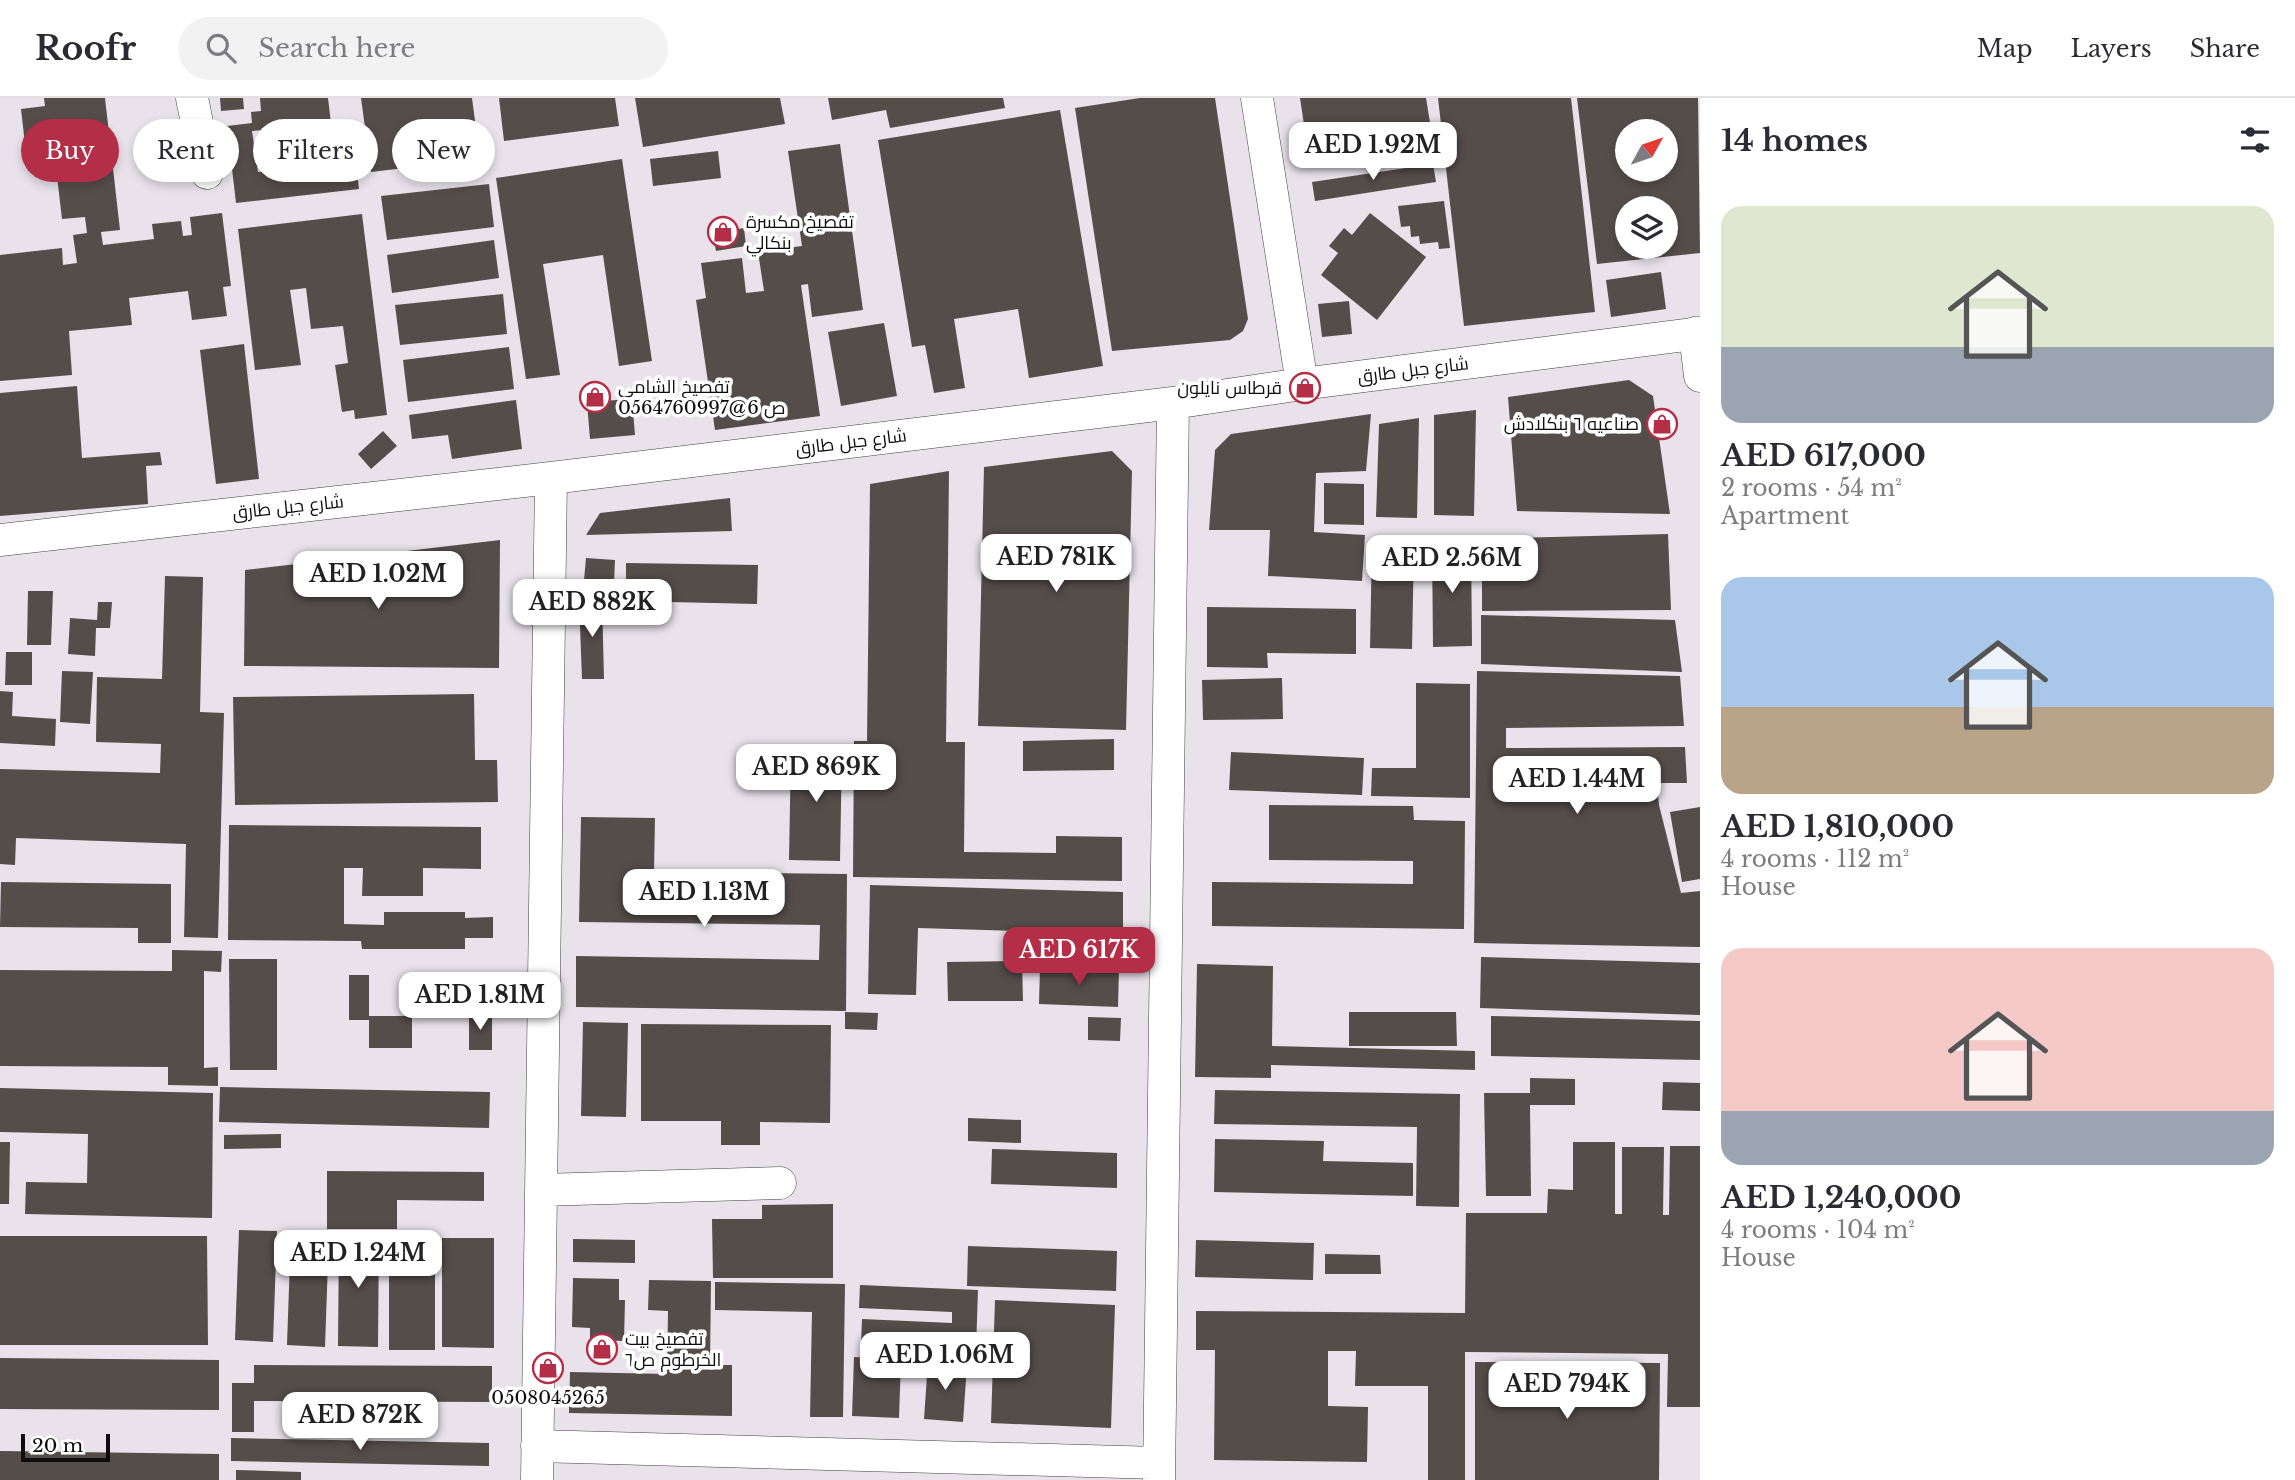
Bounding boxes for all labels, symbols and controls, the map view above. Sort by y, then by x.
search box [178,17,668,80]
text: Roofr [35,28,136,69]
icon: search [202,29,240,67]
text: Search here [258,32,416,64]
text: Map [1977,34,2033,63]
text: Layers [2071,34,2152,63]
text: Share [2190,34,2260,63]
chip: Buy [21,119,119,182]
chip: Rent [133,119,239,182]
chip: Filters [253,119,378,182]
chip: New [392,119,495,182]
north arrow [1615,119,1678,182]
map controls [1615,119,1678,259]
icon: filters [2236,121,2274,159]
pin: AED 1.92M [1293,122,1453,182]
text: 14 homes [1721,122,1868,159]
text: AED 1.92M [1305,131,1441,159]
button: layers [1615,196,1678,259]
place label: تفصيخ مكسرة بنكالي [746,211,854,257]
shop icon: تفصيخ مكسرة بنكالي [706,215,740,249]
icon: home [1935,251,2061,377]
street label: شارع جبل طارق [1356,352,1470,389]
shop icon: قرطاس نايلون [1288,371,1322,405]
place label: تفصيخ الشامي ص 6@0564760997 [618,376,786,419]
place label: قرطاس نايلون [1177,377,1282,399]
shop icon: تفصيخ الشامي ص 6@0564760997 [578,380,612,414]
shop icon: صناعيه ٦ بنكلادش [1645,407,1679,441]
place label: صناعيه ٦ بنكلادش [1504,413,1639,435]
street label: شارع جبل طارق [794,424,908,461]
text: AED 617,000 [1721,437,1926,474]
text: 2 rooms · 54 m² [1721,474,1902,502]
street label: شارع جبل طارق [231,490,345,525]
text: Apartment [1721,502,1849,530]
pin: AED 781K [984,534,1128,594]
pin: AED 2.56M [1372,536,1532,595]
text: AED 781K [997,543,1115,571]
text: AED 2.56M [1382,544,1522,572]
pin: AED 1.02M [298,552,458,611]
text: AED 1.02M [309,560,447,588]
pin: AED 882K [520,580,664,639]
text: AED 882K [529,588,655,616]
icon: home [1935,622,2061,748]
pin: AED 869K [744,744,888,804]
text: AED 869K [752,753,880,781]
pin: AED 1.44M [1497,756,1657,816]
text: AED 1.44M [1509,765,1645,793]
text: AED 1,810,000 [1721,808,1954,845]
text: 4 rooms · 112 m² [1721,845,1909,873]
pin: AED 1.13M [624,870,784,929]
text: House [1721,873,1796,901]
text: AED 1.13M [639,878,769,906]
pin: AED 617K [1007,928,1151,987]
text: AED 617K [1019,936,1139,964]
pin: AED 1.81M [400,972,560,1032]
text: AED 1.81M [415,981,545,1009]
icon: home [1935,993,2061,1119]
text: AED 1,240,000 [1721,1179,1961,1216]
text: 4 rooms · 104 m² [1721,1216,1915,1244]
pin: AED 1.24M [278,1230,438,1290]
text: AED 1.24M [290,1239,426,1267]
text: House [1721,1244,1796,1272]
place label: تفصيخ بيت الخرطوم ص٦ [625,1328,721,1372]
shop icon: تفصيخ بيت الخرطوم ص٦ [585,1332,619,1366]
pin: AED 1.06M [865,1332,1025,1392]
text: AED 1.06M [876,1341,1014,1369]
shop icon: 0508045265 [531,1351,565,1385]
pin: AED 794K [1495,1362,1639,1421]
text: AED 794K [1505,1370,1629,1398]
place label: 0508045265 [491,1387,605,1409]
pin: AED 872K [288,1392,432,1452]
text: AED 872K [298,1401,422,1429]
scale bar [21,1431,110,1463]
text: 20 m [32,1434,83,1457]

